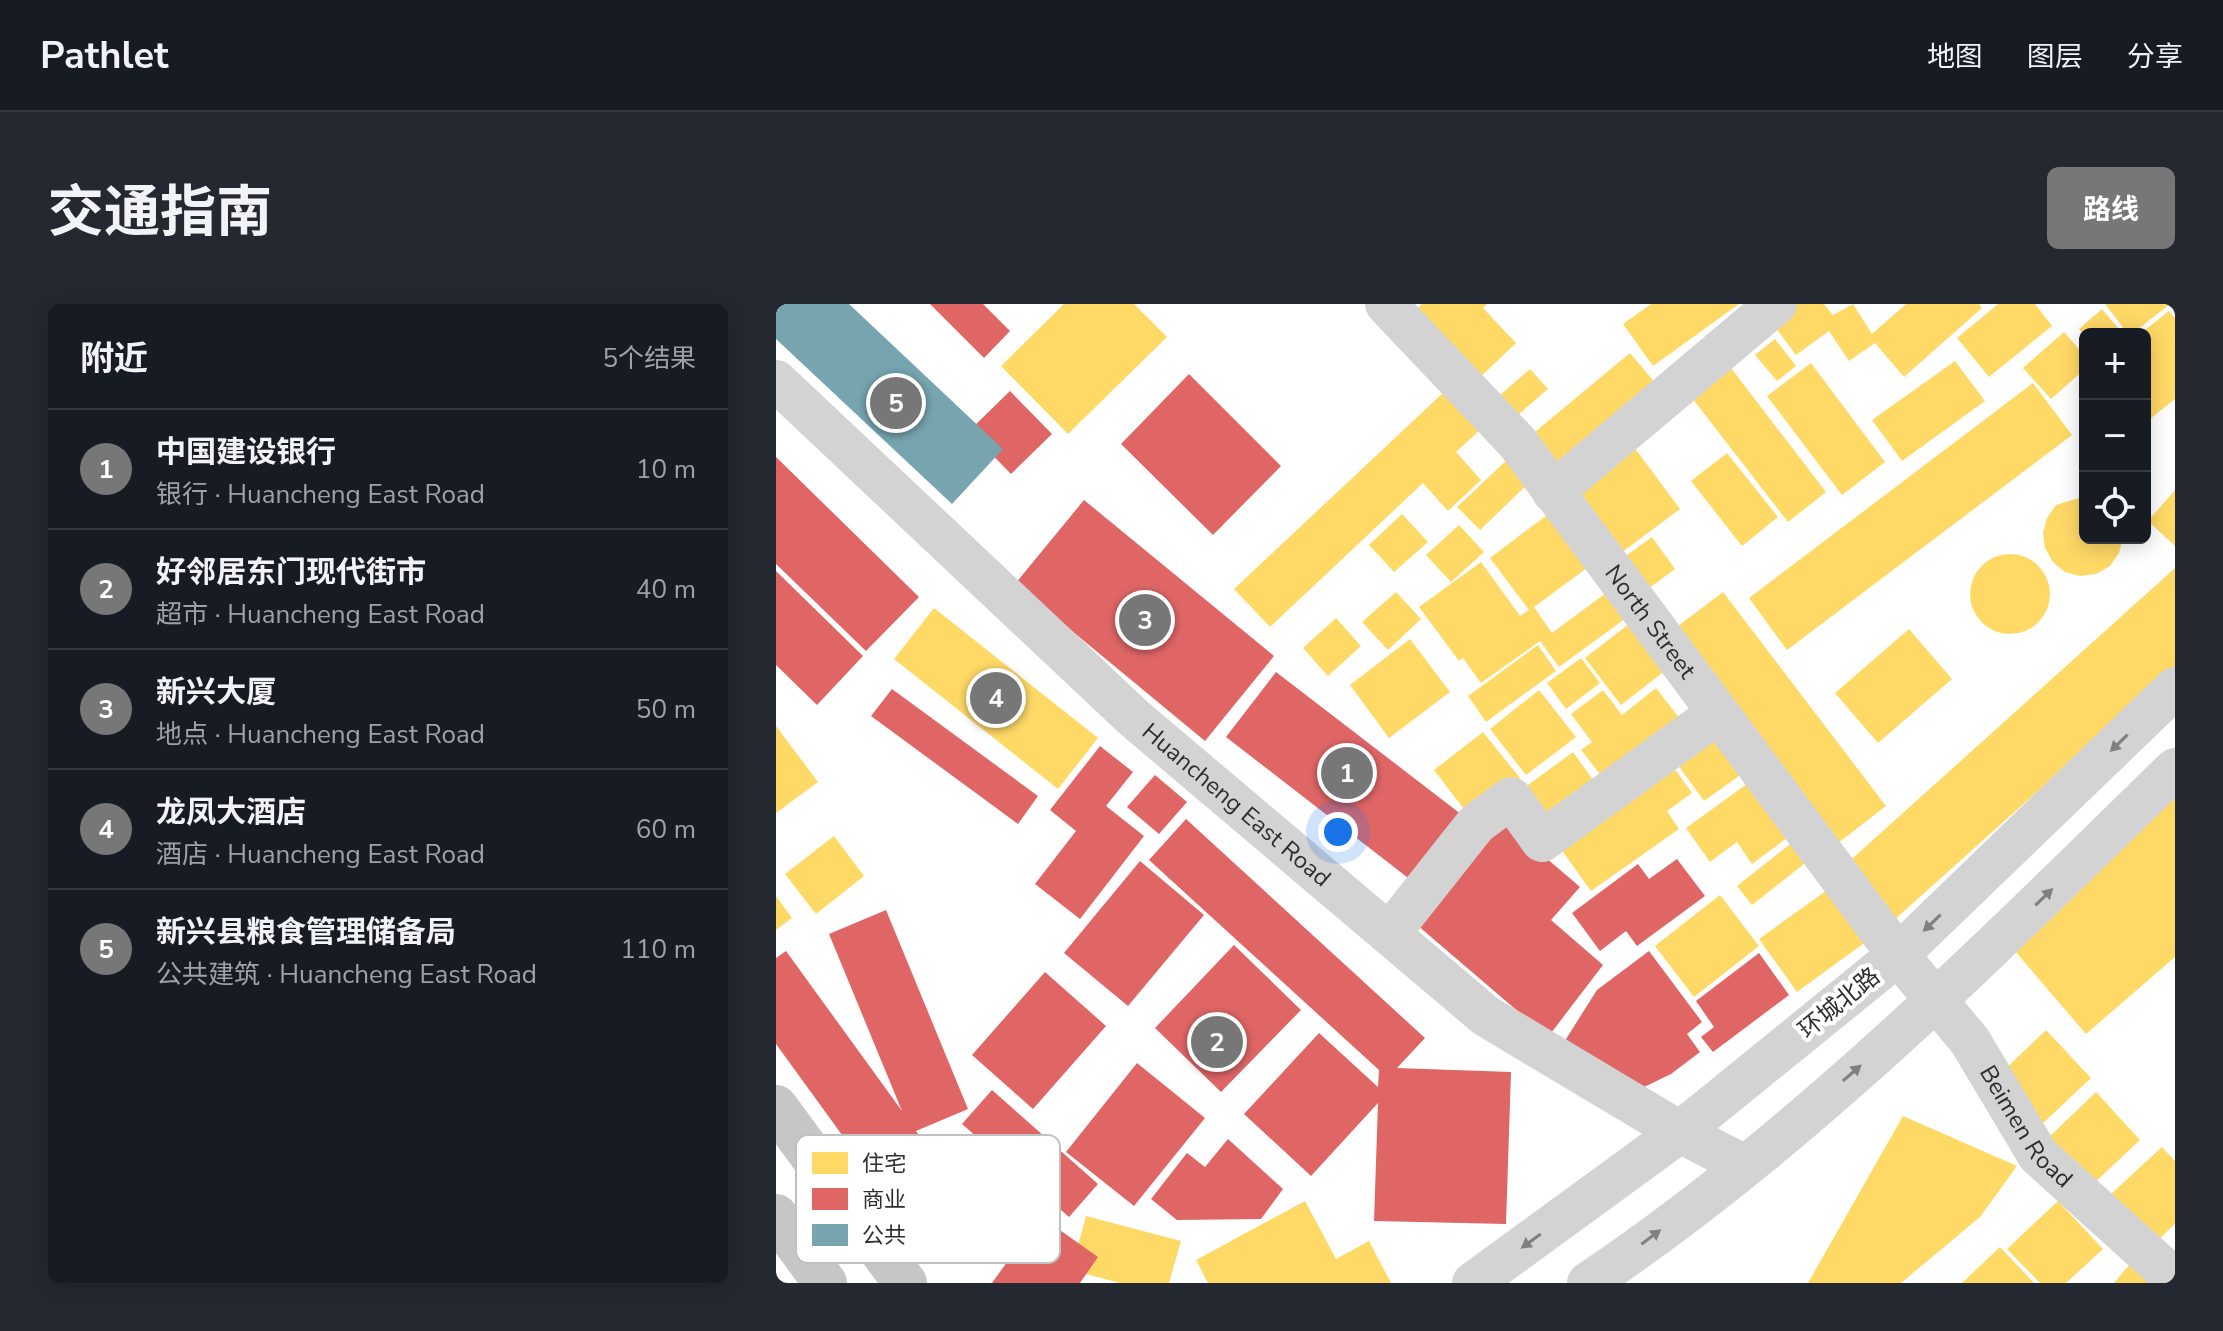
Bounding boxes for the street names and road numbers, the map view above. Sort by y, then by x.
street label: North Street [1598,558,1704,685]
street label: Huancheng East Road [1135,716,1338,894]
street label: 环城北路 [1792,960,1886,1046]
street label: Beimen Road [1972,1059,2080,1195]

